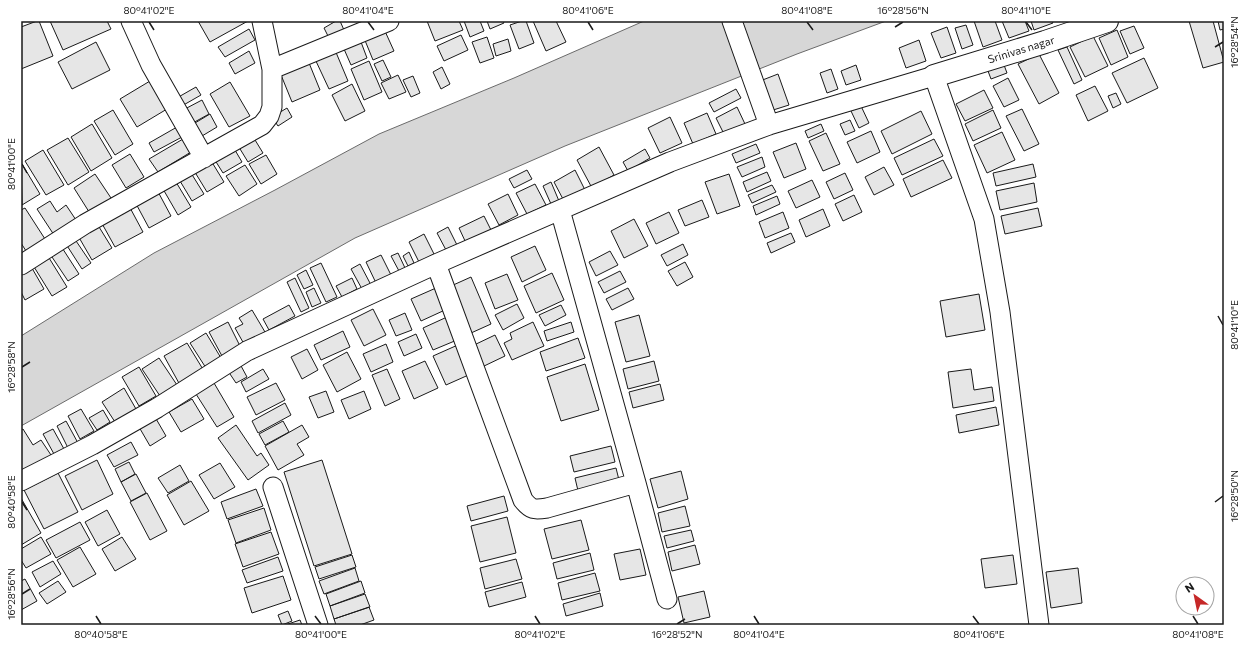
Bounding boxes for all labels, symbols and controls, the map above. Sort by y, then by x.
text: 80°41'02"E [124,4,175,16]
text: 80°41'04"E [342,4,394,16]
text: 80°41'06"E [562,4,614,16]
text: 80°41'08"E [781,4,833,16]
text: 16°28'56"N [877,4,929,16]
text: 80°41'10"E [1001,4,1051,16]
text: 16°28'54"N [1228,16,1240,68]
street label: Srinivas nagar [986,32,1057,65]
text: 80°41'00"E [5,138,17,190]
text: 80°41'10"E [1228,300,1240,350]
text: 16°28'58"N [5,341,17,393]
text: 16°28'50"N [1228,470,1240,522]
text: 80°40'58"E [5,475,17,529]
text: 16°28'56"N [5,568,17,620]
north arrow [1175,576,1215,616]
text: N [1182,579,1196,595]
text: 80°40'58"E [74,628,128,640]
text: 80°41'00"E [295,628,347,640]
text: 80°41'02"E [515,628,566,640]
text: 16°28'52"N [651,628,703,640]
text: 80°41'04"E [733,628,785,640]
text: 80°41'06"E [953,628,1005,640]
text: 80°41'08"E [1172,628,1224,640]

